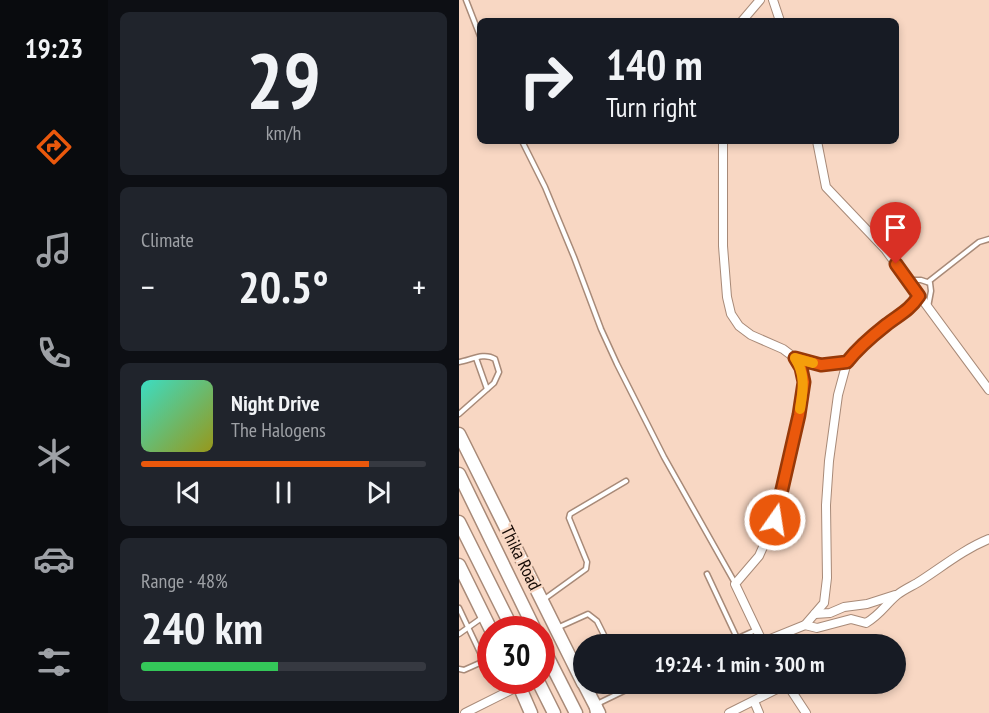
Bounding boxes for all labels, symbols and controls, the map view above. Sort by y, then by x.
text: 29 [246,30,321,131]
text: 19:23 [25,31,83,65]
text: 140 m [606,37,703,92]
icon: right [507,42,585,120]
text: Turn right [606,90,697,124]
text: km/h [266,120,301,146]
icon: directions [33,126,75,168]
pin [870,202,921,264]
icon: arrive [879,211,912,244]
text: Climate [141,227,194,253]
icon: music [33,229,75,271]
text: 20.5° [238,257,329,315]
text: − [141,265,155,308]
text: + [412,265,426,308]
icon: phone [33,332,75,374]
text: Night Drive [231,389,320,417]
text: The Halogens [231,417,326,443]
icon: climate [33,435,75,477]
icon: previous [172,476,205,509]
icon: pause [267,476,300,509]
icon: next [362,476,395,509]
position arrow [743,488,807,552]
street label: Thika Road [496,522,547,594]
icon: car [33,538,75,580]
text: Range · 48% [141,568,228,594]
text: 240 km [141,598,263,656]
speed limit sign: 30 [477,616,555,694]
icon: filters [33,641,75,683]
text: 19:24 · 1 min · 300 m [654,650,825,678]

